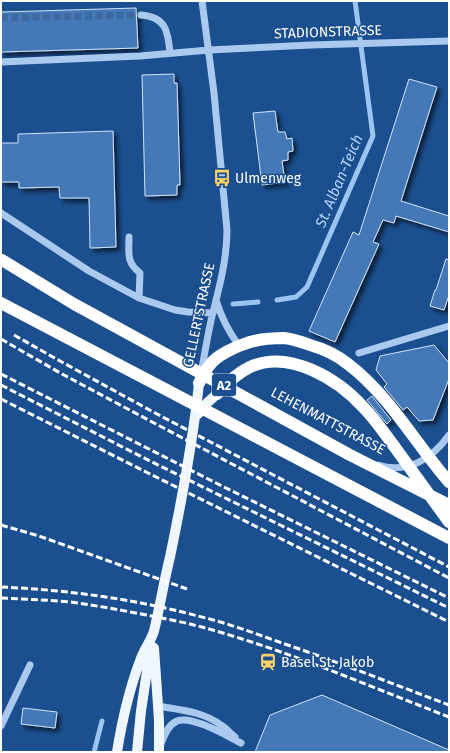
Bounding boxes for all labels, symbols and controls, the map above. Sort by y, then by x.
street label: STADIONSTRASSE [274,22,382,42]
water label: St. Alban-Teich [311,132,367,231]
bus stop icon: Ulmenweg [212,168,232,188]
place label: Ulmenweg [235,170,302,187]
street label: GELLERTSTRASSE [180,261,218,369]
road number: A2 [212,374,236,396]
street label: LEHENMATTSTRASSE [268,384,388,458]
station icon: Basel St. Jakob [258,652,278,672]
place label: Basel St. Jakob [281,654,374,671]

